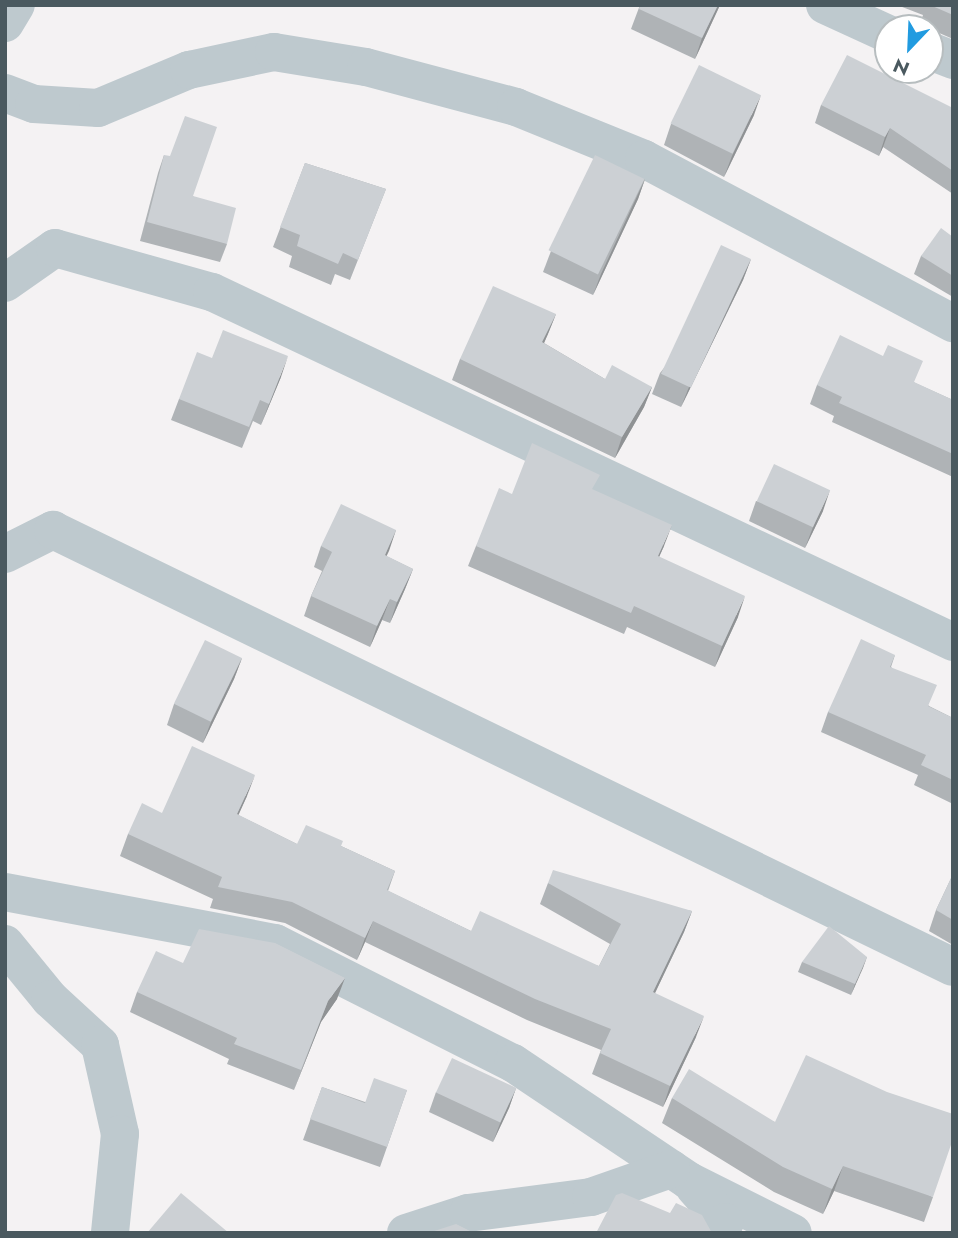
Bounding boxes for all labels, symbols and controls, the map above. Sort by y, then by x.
north arrow [874,14,944,84]
text: N [889,52,914,82]

